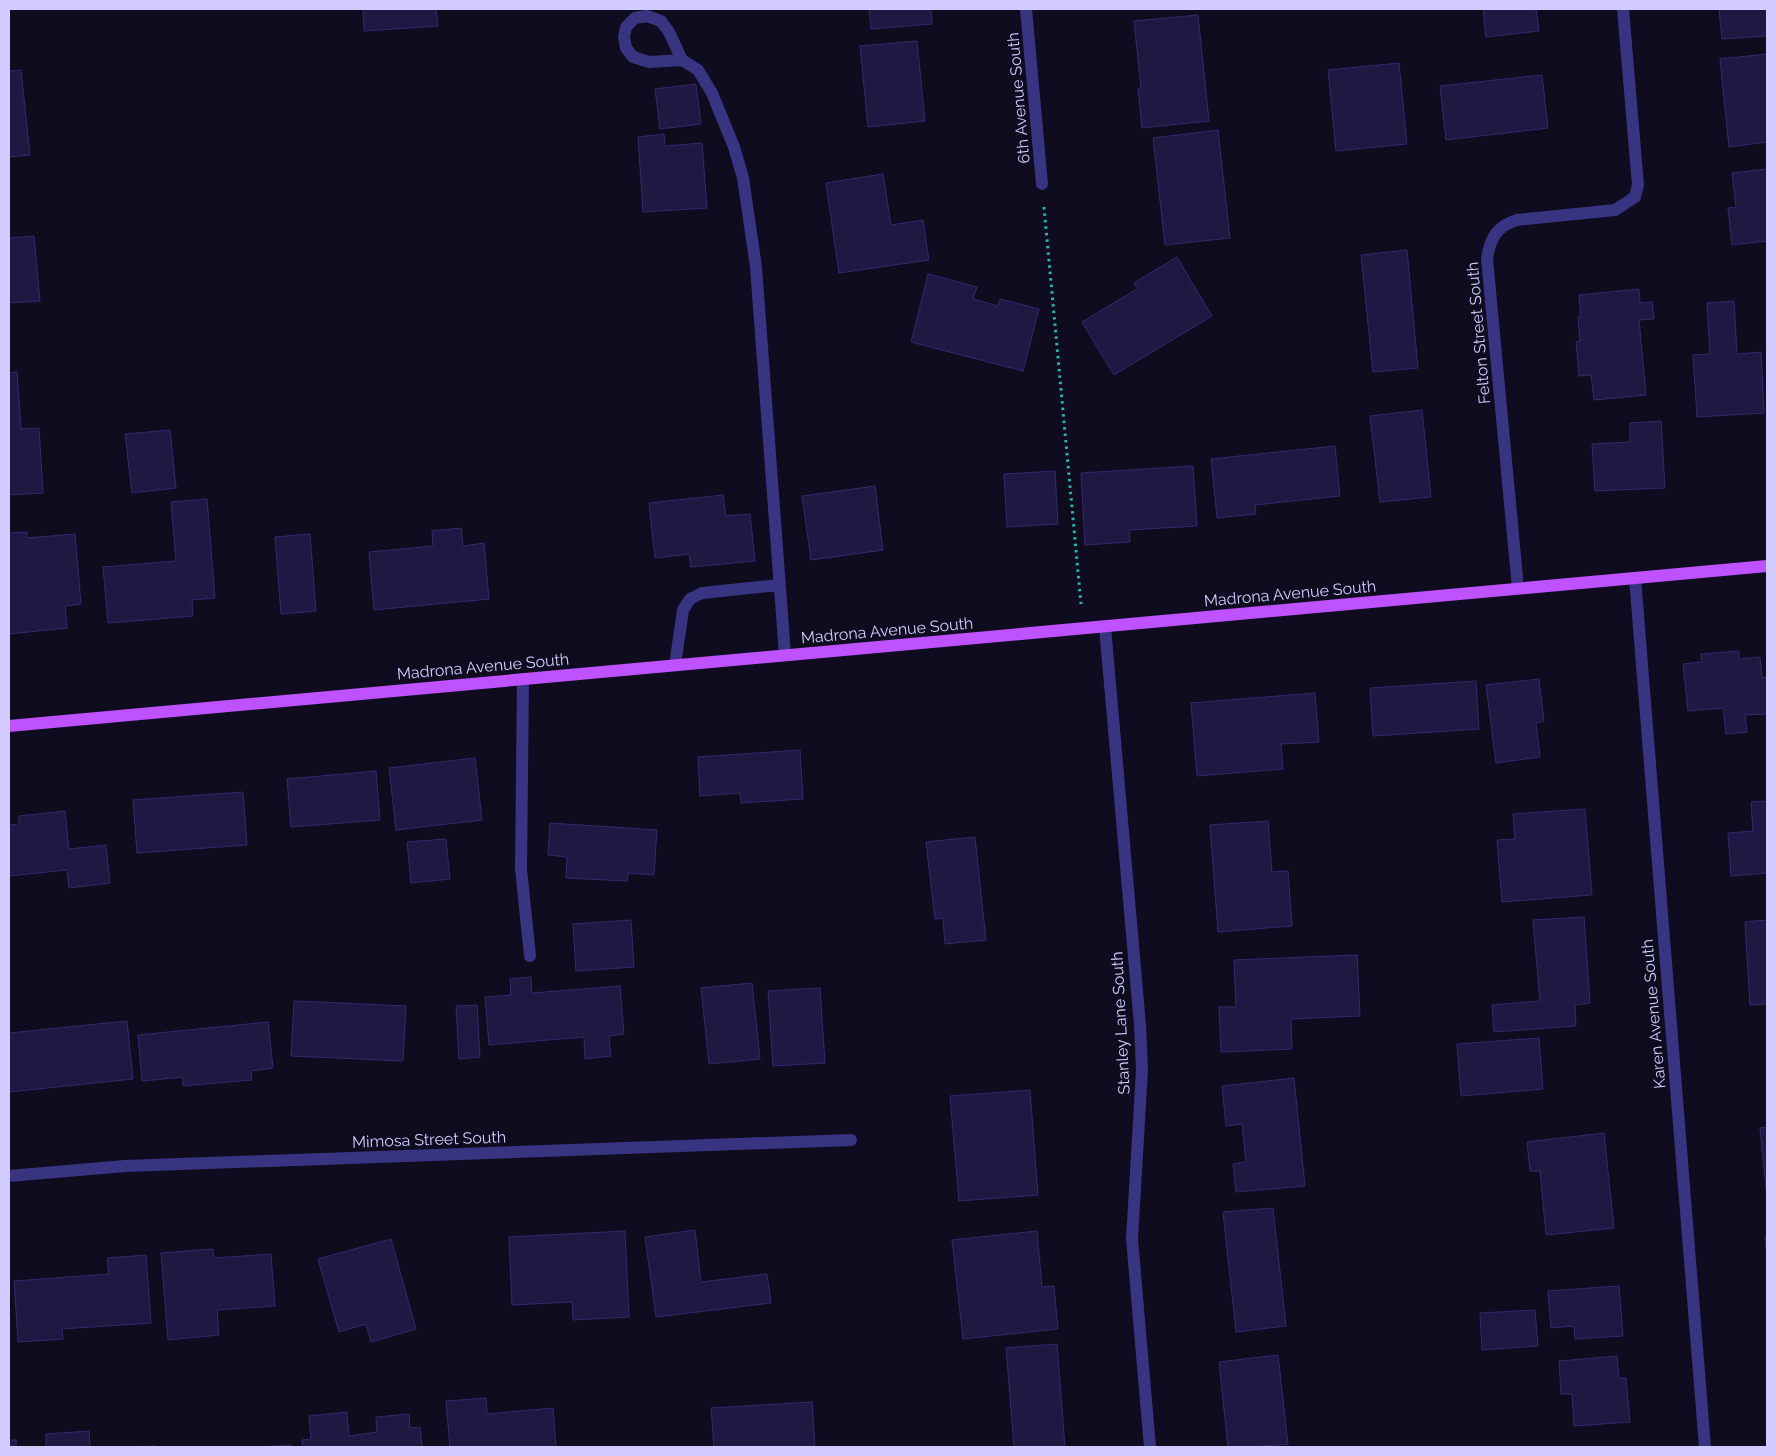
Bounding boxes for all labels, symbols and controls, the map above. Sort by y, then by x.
street label: 6th Avenue South [1003,32,1034,164]
street label: Felton Street South [1463,261,1494,405]
street label: Madrona Avenue South [1203,577,1377,610]
street label: Madrona Avenue South [800,614,974,647]
street label: Madrona Avenue South [396,650,570,683]
street label: Karen Avenue South [1637,938,1670,1090]
street label: Stanley Lane South [1107,951,1134,1095]
street label: Mimosa Street South [352,1127,506,1152]

